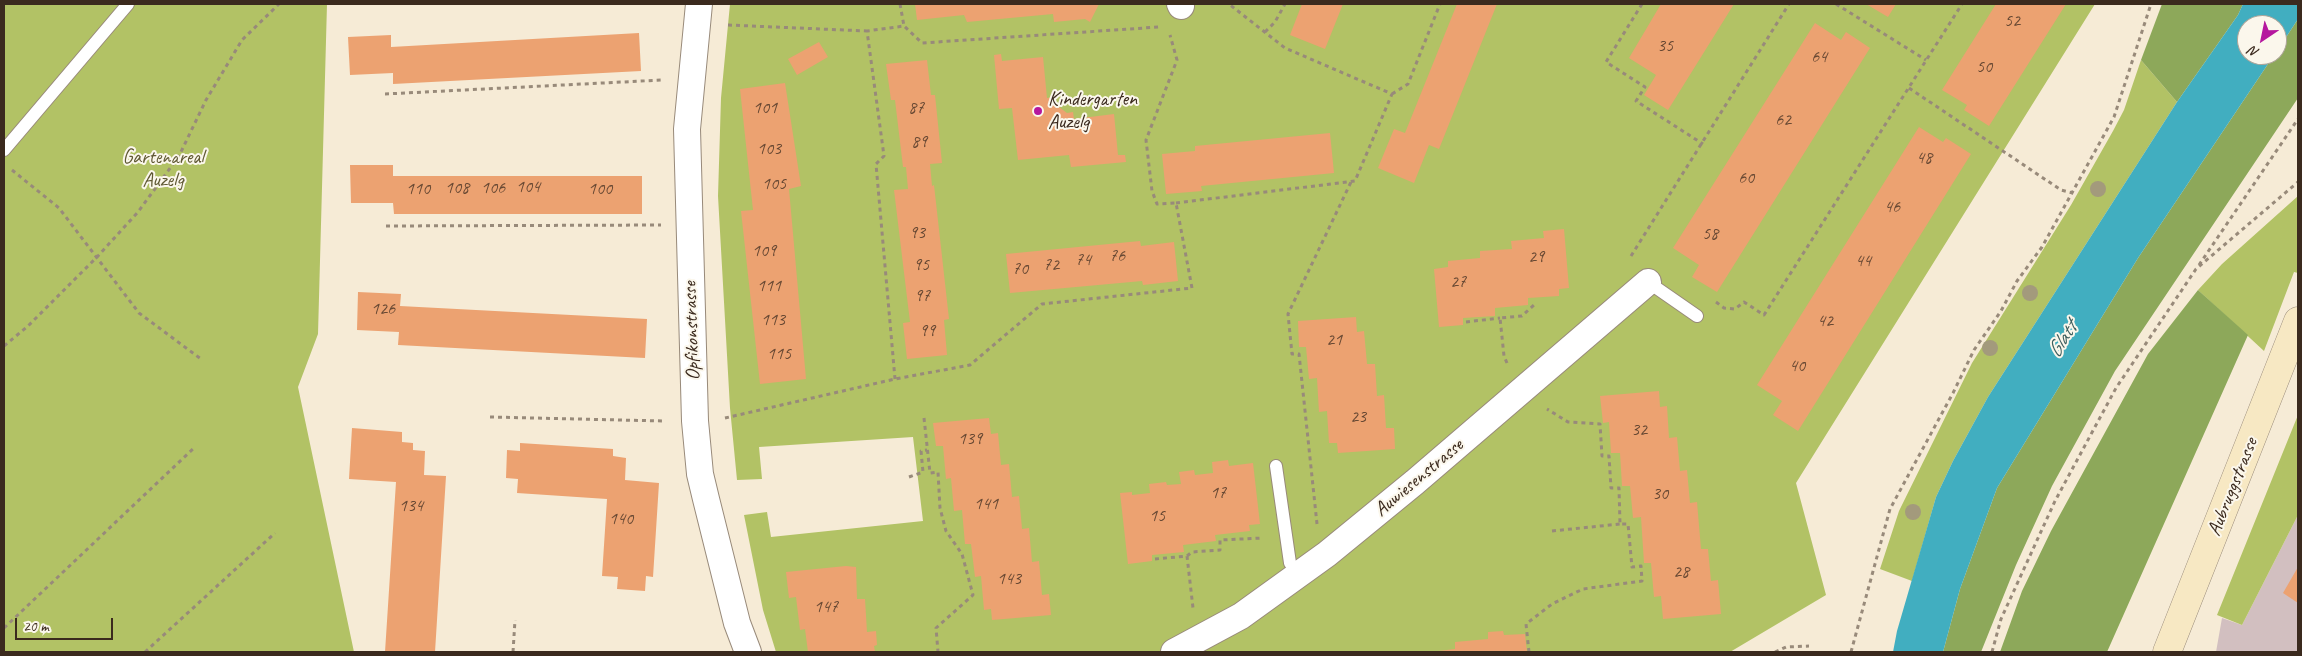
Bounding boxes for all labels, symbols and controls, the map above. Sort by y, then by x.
house number: 52 [2004,10,2020,32]
north arrow [2237,15,2287,65]
house number: 35 [1657,35,1673,57]
text: N [2246,43,2262,61]
house number: 64 [1811,46,1827,68]
house number: 50 [1976,56,1992,78]
place label: Kindergarten Auzelg [1048,88,1137,135]
house number: 101 [753,97,777,119]
house number: 87 [908,97,924,119]
marker: Kindergarten Auzelg [1032,105,1044,117]
house number: 62 [1775,109,1791,131]
house number: 89 [911,131,927,153]
house number: 103 [757,138,781,160]
park label: Gartenareal Auzelg [122,146,204,193]
house number: 48 [1916,147,1932,169]
house number: 60 [1738,167,1754,189]
house number: 105 [762,173,786,195]
house number: 104 [516,176,540,198]
house number: 108 [445,177,469,199]
house number: 106 [481,177,505,199]
house number: 110 [406,178,430,200]
house number: 100 [588,178,612,200]
house number: 46 [1884,196,1900,218]
house number: 93 [909,222,925,244]
house number: 58 [1702,223,1718,245]
house number: 109 [752,240,776,262]
house number: 76 [1109,245,1125,267]
house number: 29 [1528,246,1544,268]
house number: 74 [1075,249,1091,271]
house number: 44 [1855,250,1871,272]
house number: 95 [913,254,929,276]
house number: 72 [1043,254,1059,276]
house number: 70 [1012,258,1028,280]
house number: 27 [1450,271,1466,293]
house number: 111 [757,275,781,297]
street label: Opfikonstrasse [678,281,706,381]
house number: 97 [914,285,930,307]
house number: 126 [371,298,395,320]
house number: 113 [761,309,785,331]
house number: 42 [1817,310,1833,332]
water label: Glatt [2042,318,2084,362]
house number: 99 [919,320,935,342]
house number: 21 [1326,329,1342,351]
house number: 115 [767,343,791,365]
house number: 40 [1789,355,1805,377]
house number: 23 [1350,406,1366,428]
house number: 32 [1631,419,1647,441]
house number: 139 [958,428,982,450]
street label: Auwiesenstrasse [1370,434,1468,522]
street label: Aubruggstrasse [2202,435,2264,539]
house number: 17 [1210,482,1226,504]
house number: 30 [1652,483,1668,505]
house number: 141 [974,493,998,515]
house number: 134 [399,495,423,517]
house number: 15 [1149,505,1165,527]
house number: 140 [609,508,633,530]
house number: 28 [1673,561,1689,583]
house number: 143 [997,568,1021,590]
house number: 147 [814,596,838,618]
scale bar [18,608,115,640]
text: 20 m [23,617,49,636]

